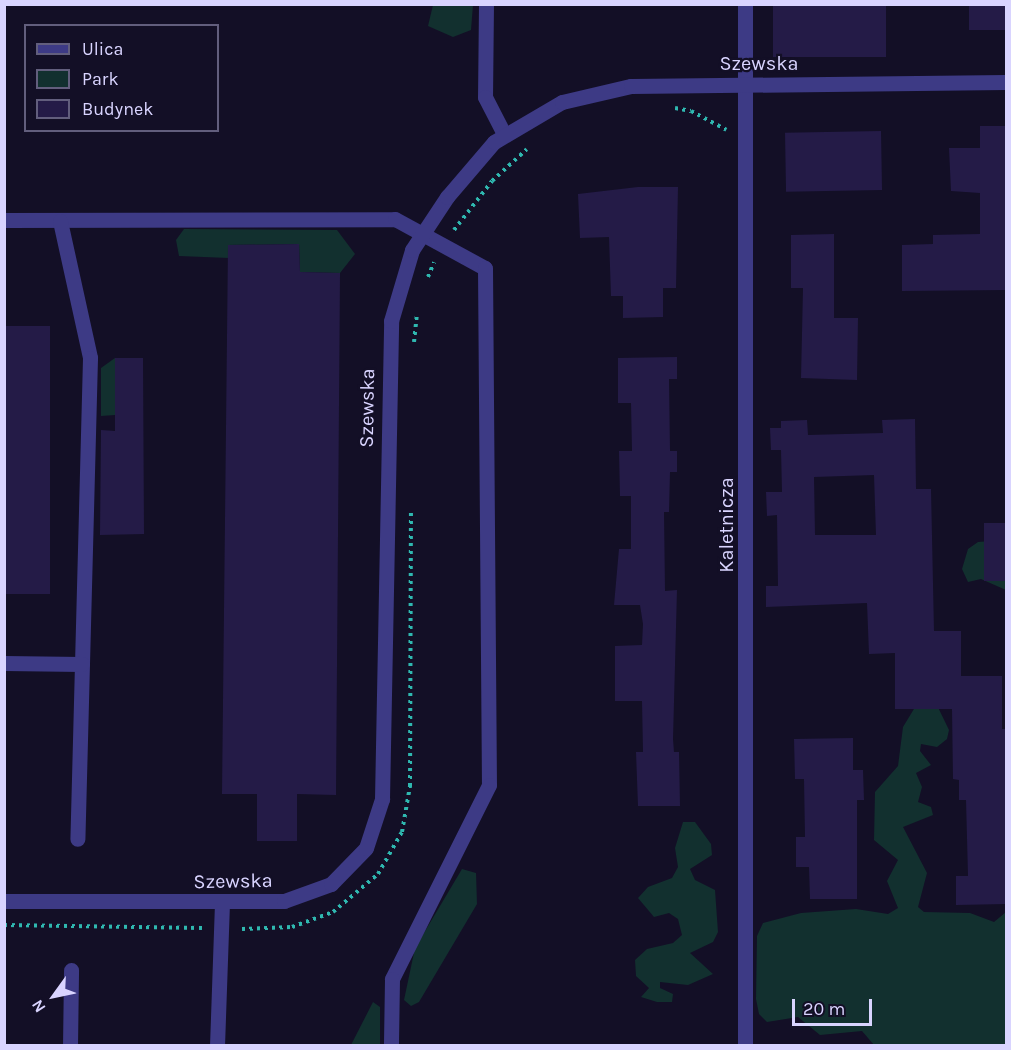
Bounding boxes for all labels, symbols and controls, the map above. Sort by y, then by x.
legend [24,24,219,132]
text: Ulica [82,38,123,60]
street label: Szewska [719,51,799,75]
text: Park [82,68,119,90]
text: Budynek [82,98,153,120]
street label: Szewska [354,368,380,448]
street label: Kaletnicza [714,477,738,573]
street label: Szewska [193,868,273,894]
north arrow [24,966,84,1026]
scale bar [795,987,874,1025]
text: N [27,996,50,1016]
text: 20 m [803,998,845,1020]

